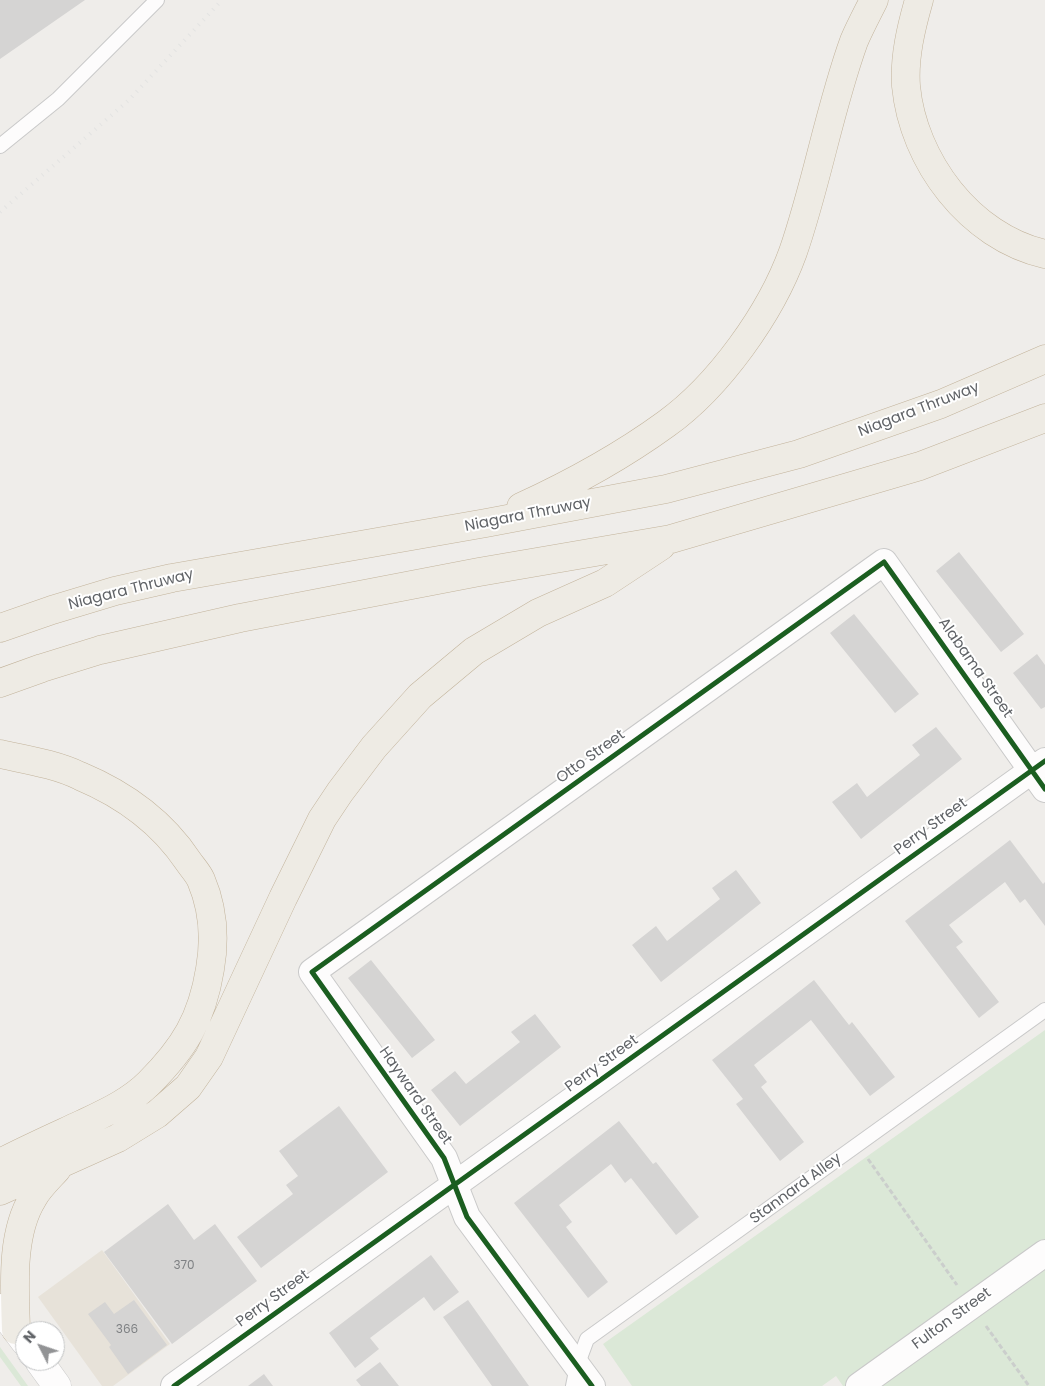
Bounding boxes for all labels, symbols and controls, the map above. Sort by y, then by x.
street label: Niagara Thruway [856,379,982,441]
street label: Niagara Thruway [463,494,593,536]
street label: Niagara Thruway [67,566,195,614]
street label: Alabama Street [934,615,1016,721]
street label: Otto Street [553,726,629,788]
street label: Perry Street [891,795,971,859]
street label: Perry Street [562,1032,642,1096]
street label: Hayward Street [375,1044,455,1148]
street label: Stannard Alley [747,1150,845,1228]
house number: 370 [173,1259,195,1273]
street label: Perry Street [233,1267,313,1331]
street label: Fulton Street [909,1284,995,1354]
north arrow [15,1321,65,1371]
house number: 366 [116,1323,138,1337]
text: N [18,1326,40,1347]

